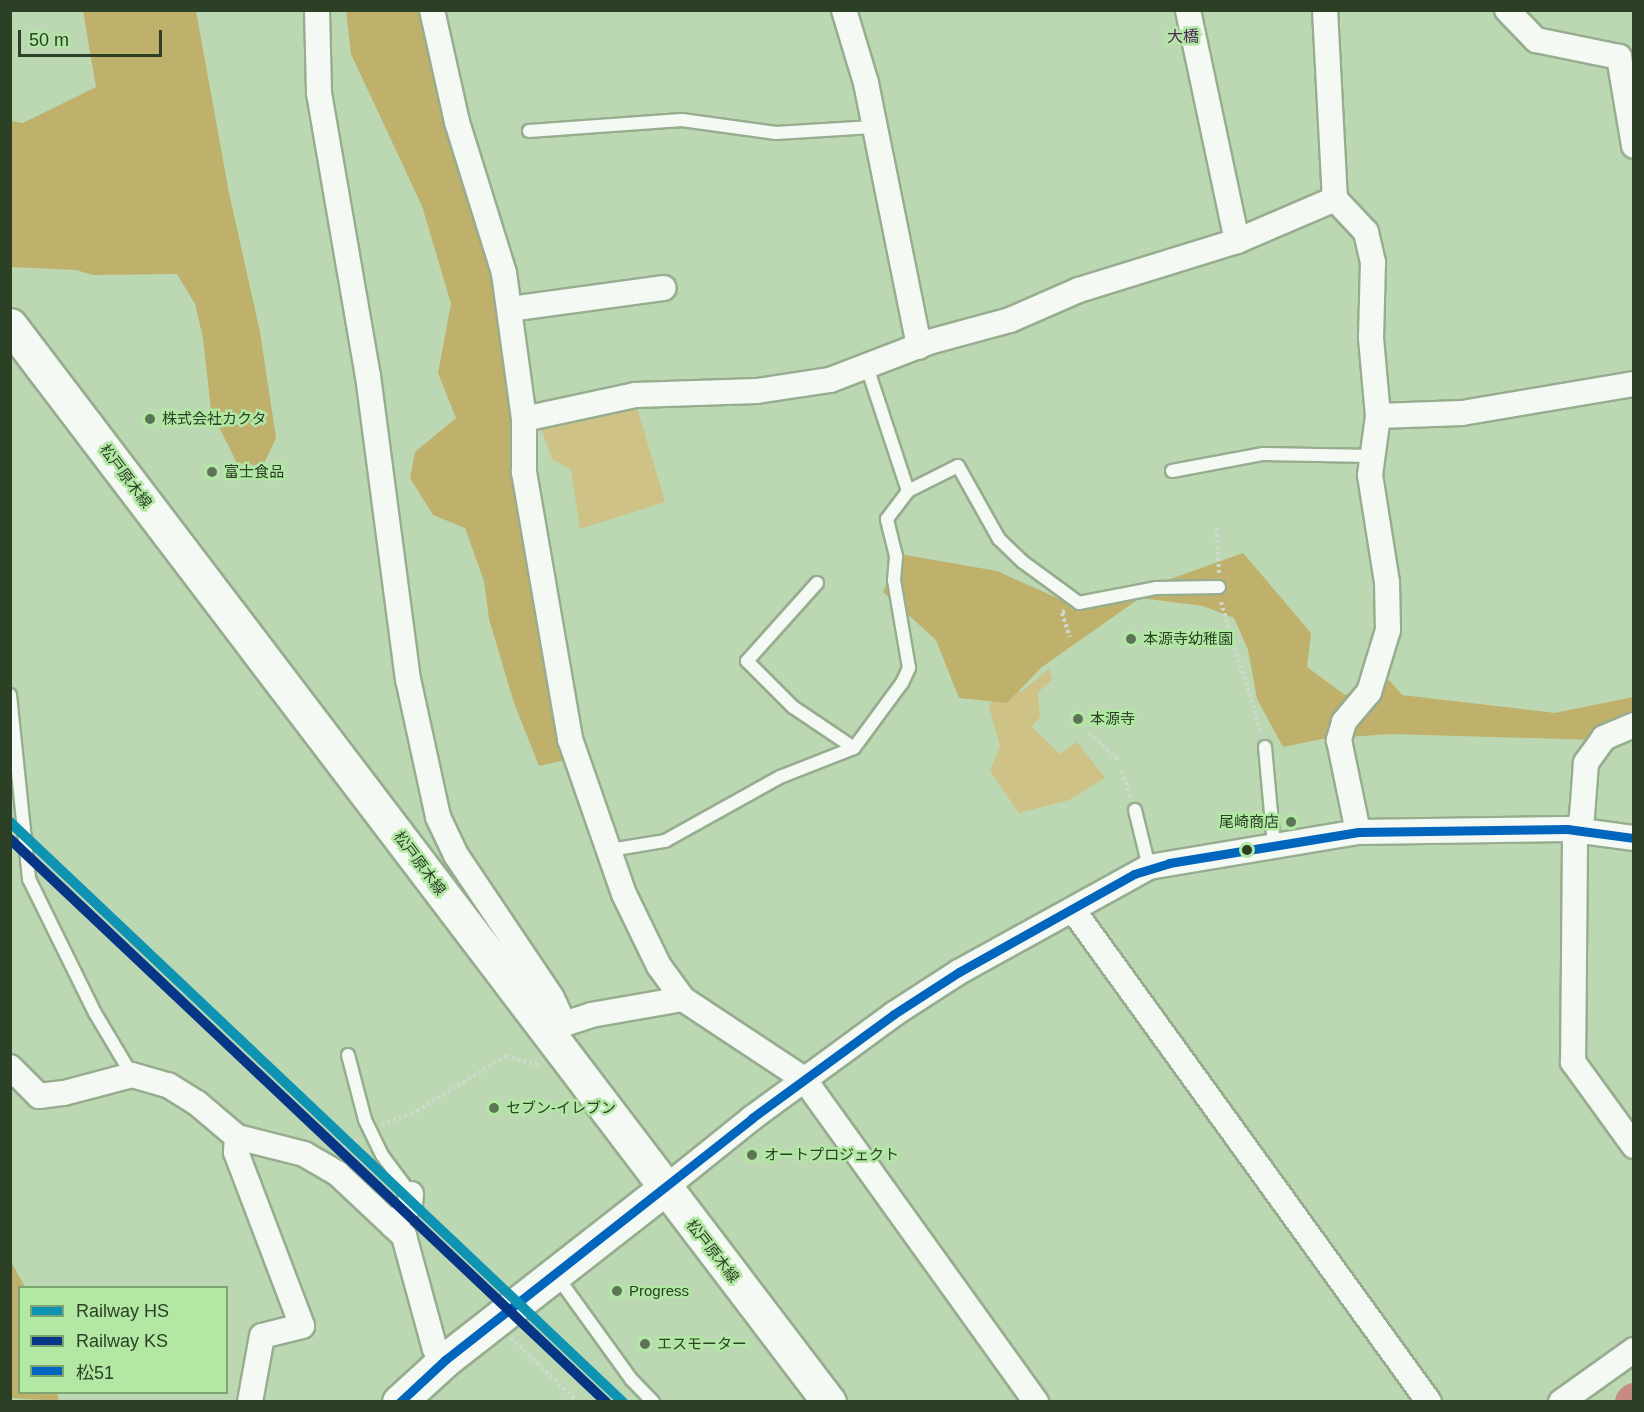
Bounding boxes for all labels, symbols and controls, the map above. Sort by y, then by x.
scale bar [21,18,165,56]
district label: 大橋 [1167,27,1199,47]
text: 50 m [29,30,69,50]
place label: 株式会社カクタ [162,410,267,428]
marker: 株式会社カクタ [143,412,157,426]
street label: 松戸原木線 [96,441,156,511]
place label: 富士食品 [224,463,284,481]
marker: 富士食品 [205,465,219,479]
place label: 本源寺幼稚園 [1143,630,1233,648]
marker: 本源寺幼稚園 [1124,632,1138,646]
place label: 本源寺 [1090,710,1135,728]
marker: 本源寺 [1071,712,1085,726]
place label: 尾崎商店 [1219,813,1279,831]
marker: 尾崎商店 [1284,815,1298,829]
street label: 松戸原木線 [390,828,450,898]
unlabelled marker [1241,844,1253,856]
place label: セブン-イレブン [506,1099,616,1117]
marker: セブン-イレブン [487,1101,501,1115]
place label: オートプロジェクト [764,1146,899,1164]
marker: オートプロジェクト [745,1148,759,1162]
street label: 松戸原木線 [683,1216,743,1286]
place label: Progress [629,1282,689,1300]
marker: Progress [610,1284,624,1298]
legend [18,1286,228,1394]
text: Railway HS [76,1301,169,1321]
text: Railway KS [76,1331,168,1351]
place label: エスモーター [657,1335,747,1353]
marker: エスモーター [638,1337,652,1351]
text: 松51 [76,1363,114,1383]

